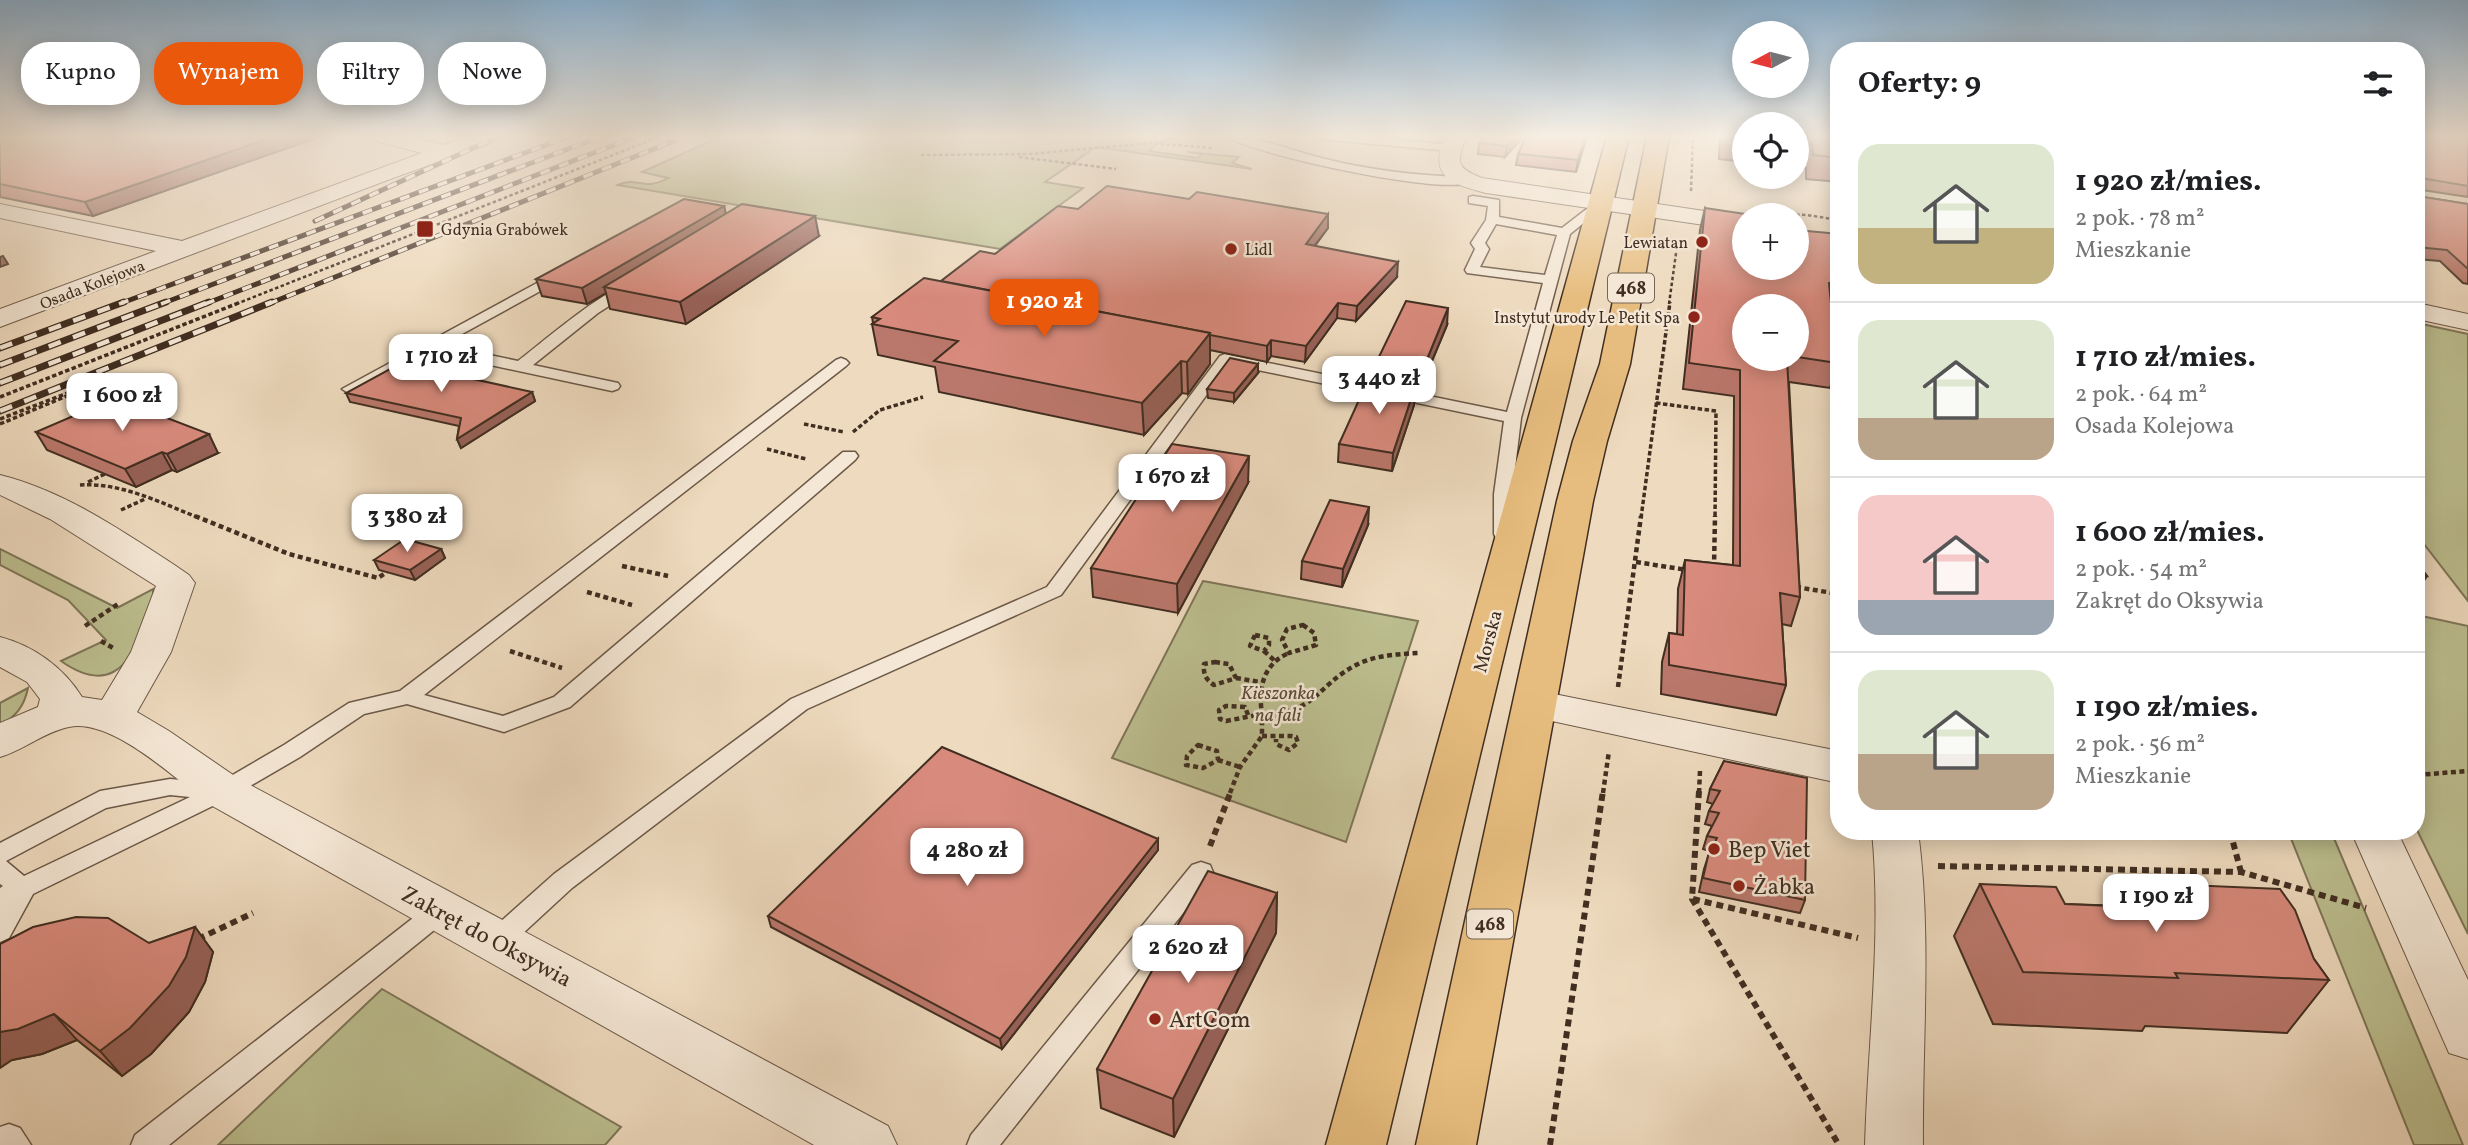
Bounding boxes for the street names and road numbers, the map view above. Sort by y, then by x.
street label: Osada Kolejowa [37,256,148,316]
road number: 468 [1608,274,1654,302]
street label: Morska [1468,608,1510,675]
street label: Zakręt do Oksywia [395,879,577,996]
road number: 468 [1467,909,1513,939]

